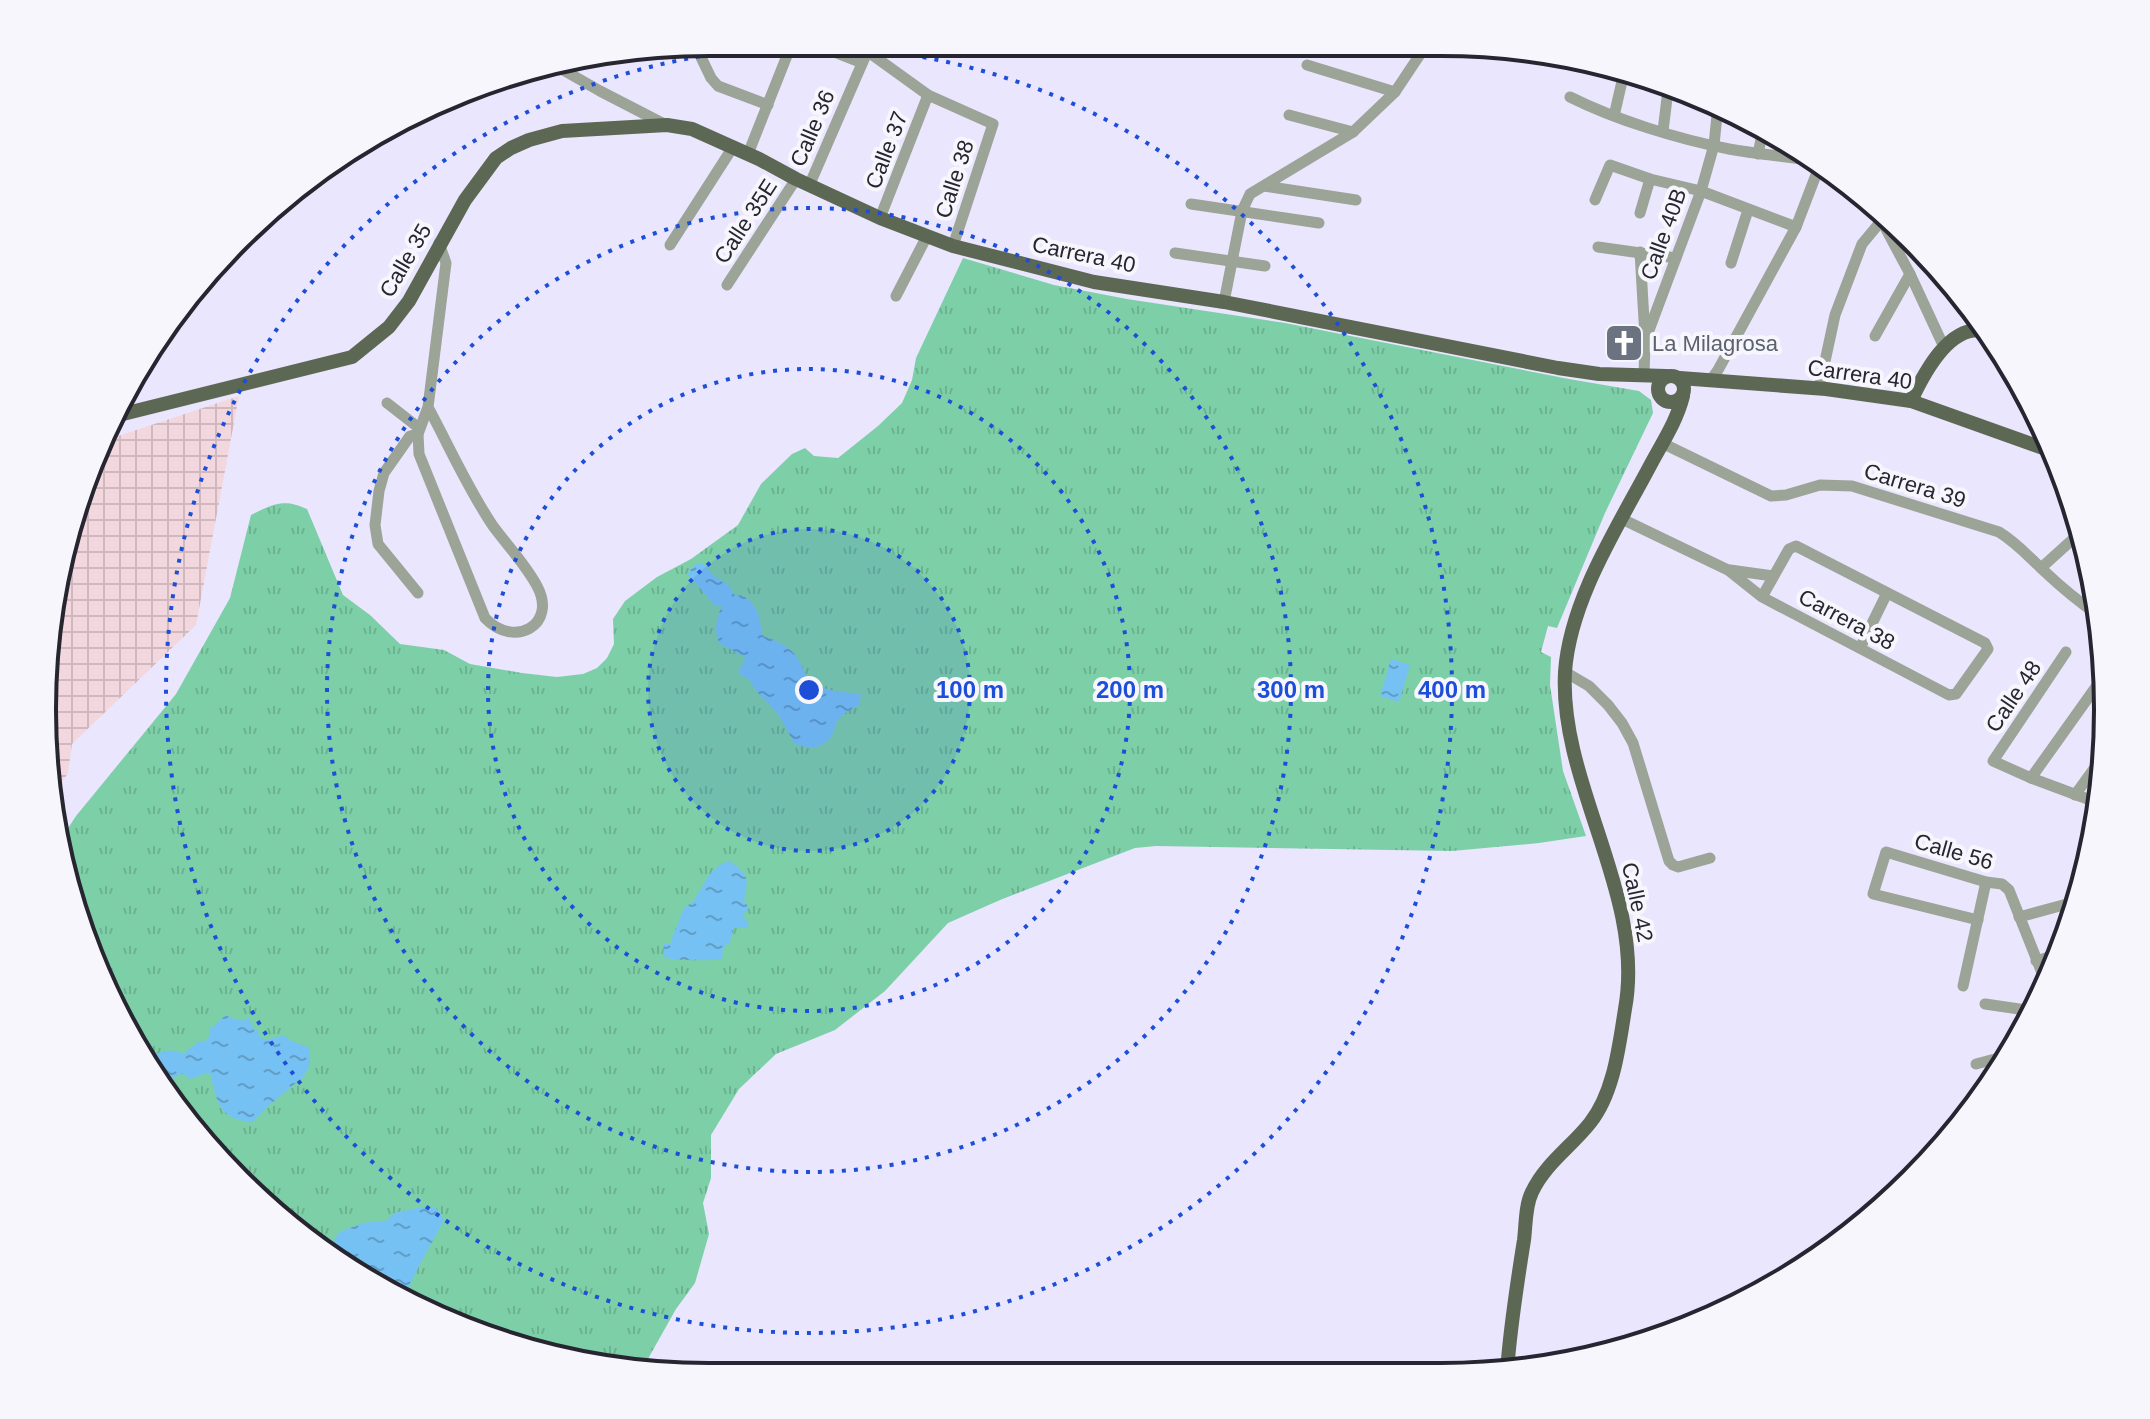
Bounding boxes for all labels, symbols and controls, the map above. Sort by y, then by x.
street label: Calle 36 [785,86,840,170]
street label: Calle 37 [860,108,913,192]
street label: Calle 38 [930,137,979,221]
street label: Calle 35E [709,174,782,268]
street label: Calle 40B [1635,185,1692,283]
street label: Calle 35 [374,219,436,301]
street label: Carrera 40 [1030,231,1138,278]
church icon: La Milagrosa [1603,322,1645,364]
place label: La Milagrosa [1652,331,1779,356]
street label: Carrera 40 [1806,355,1914,394]
street label: Carrera 39 [1861,458,1969,513]
street label: Carrera 38 [1794,584,1899,655]
street label: Calle 48 [1980,656,2046,737]
centre of rings [795,676,823,704]
text: 100 m [936,676,1004,703]
text: 200 m [1096,676,1164,703]
text: 300 m [1257,676,1325,703]
text: 400 m [1418,676,1486,703]
street label: Calle 56 [1912,828,1996,875]
street label: Calle 42 [1617,860,1658,944]

